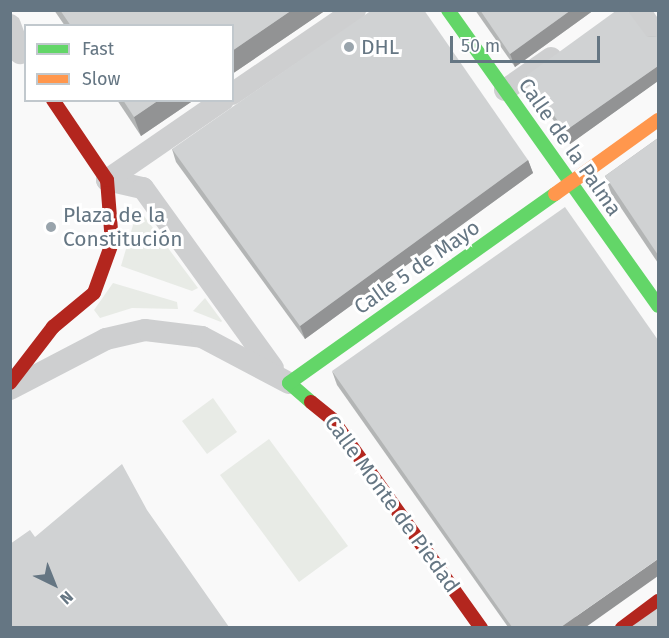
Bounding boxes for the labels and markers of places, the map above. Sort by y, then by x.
place label: DHL [361,34,399,60]
marker: DHL [342,40,356,54]
place label: Plaza de la Constitución [63,202,183,252]
marker: Plaza de la Constitución [44,220,58,234]

